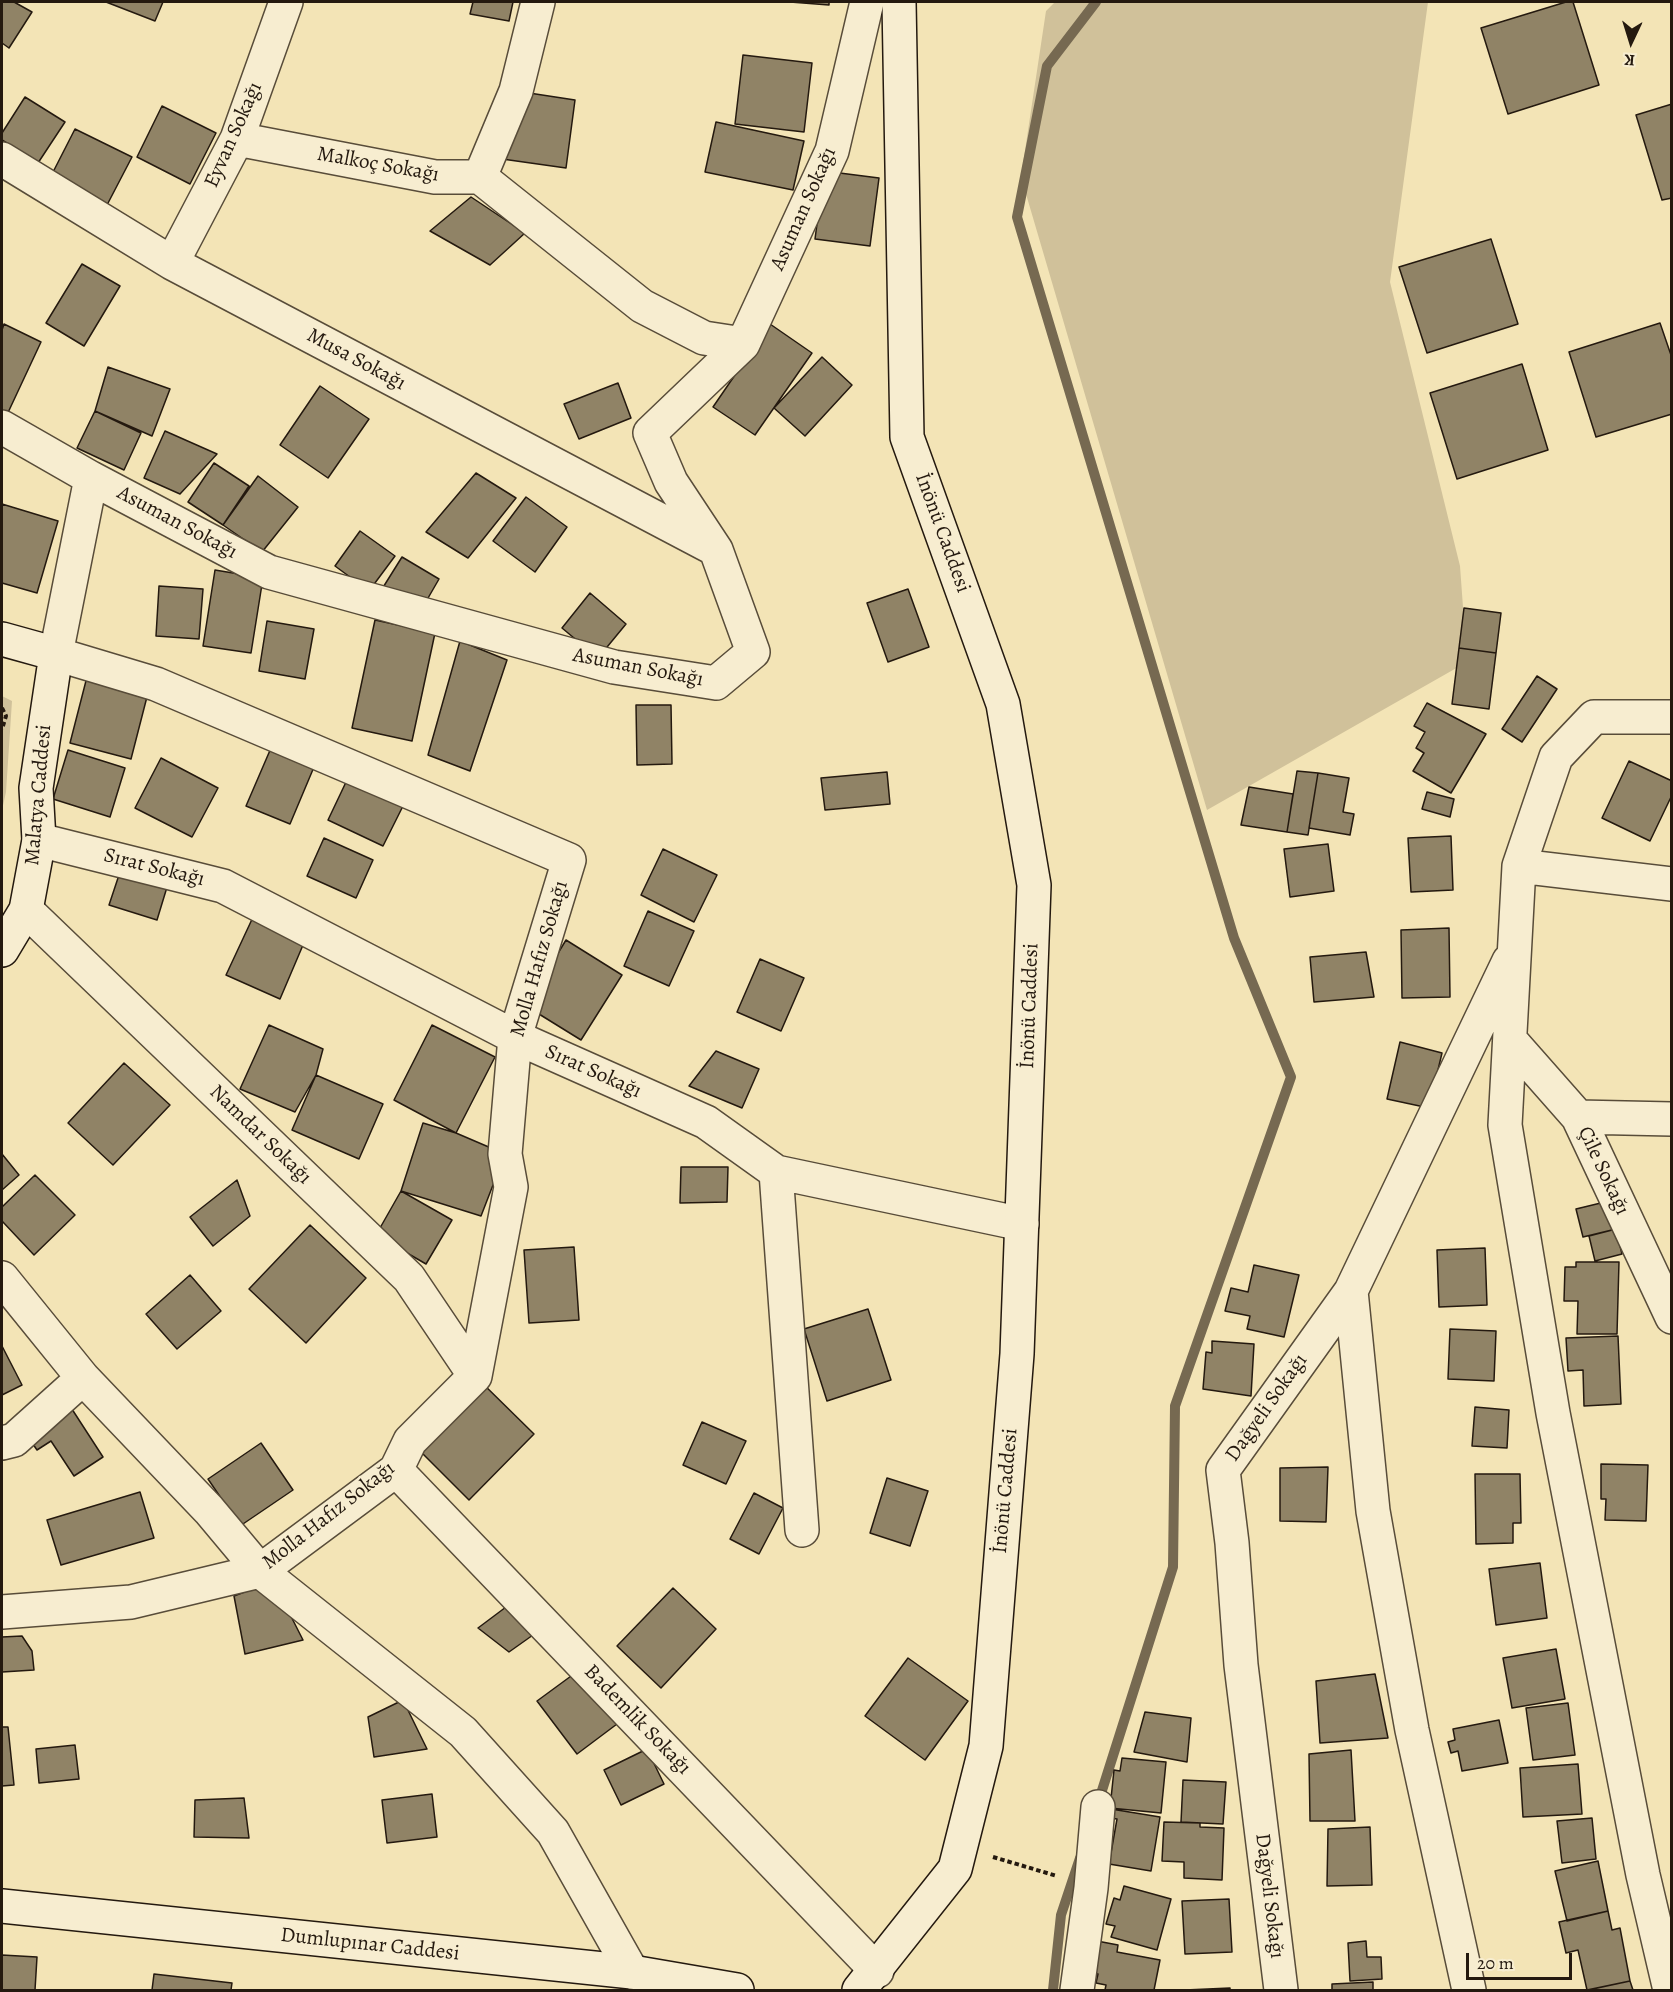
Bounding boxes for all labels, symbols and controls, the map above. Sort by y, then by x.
north arrow [1601,12,1661,72]
text: K [1624,49,1636,71]
street label: Eyvan Sokağı [200,78,268,192]
street label: Malkoç Sokağı [315,142,441,188]
street label: Asuman Sokağı [766,143,842,275]
street label: Musa Sokağı [302,323,410,397]
street label: İnönü Caddesi [909,470,975,596]
street label: Asuman Sokağı [113,481,241,565]
street label: Asuman Sokağı [571,643,705,693]
street label: Malatya Caddesi [20,723,58,867]
street label: Sırat Sokağı [101,843,207,893]
street label: Molla Hafız Sokağı [506,878,574,1040]
street label: İnönü Caddesi [1015,943,1045,1069]
street label: Sırat Sokağı [541,1040,645,1104]
street label: Namdar Sokağı [204,1080,316,1190]
street label: Çile Sokağı [1572,1123,1634,1219]
street label: Dağyeli Sokağı [1221,1349,1313,1467]
street label: İnönü Caddesi [988,1427,1024,1555]
street label: Molla Hafız Sokağı [258,1456,400,1576]
street label: Bademlik Sokağı [578,1660,696,1780]
street label: Dağyeli Sokağı [1249,1832,1289,1960]
street label: Dumlupınar Caddesi [279,1923,461,1967]
scale bar [1469,1941,1576,1979]
text: 20 m [1477,1951,1514,1975]

